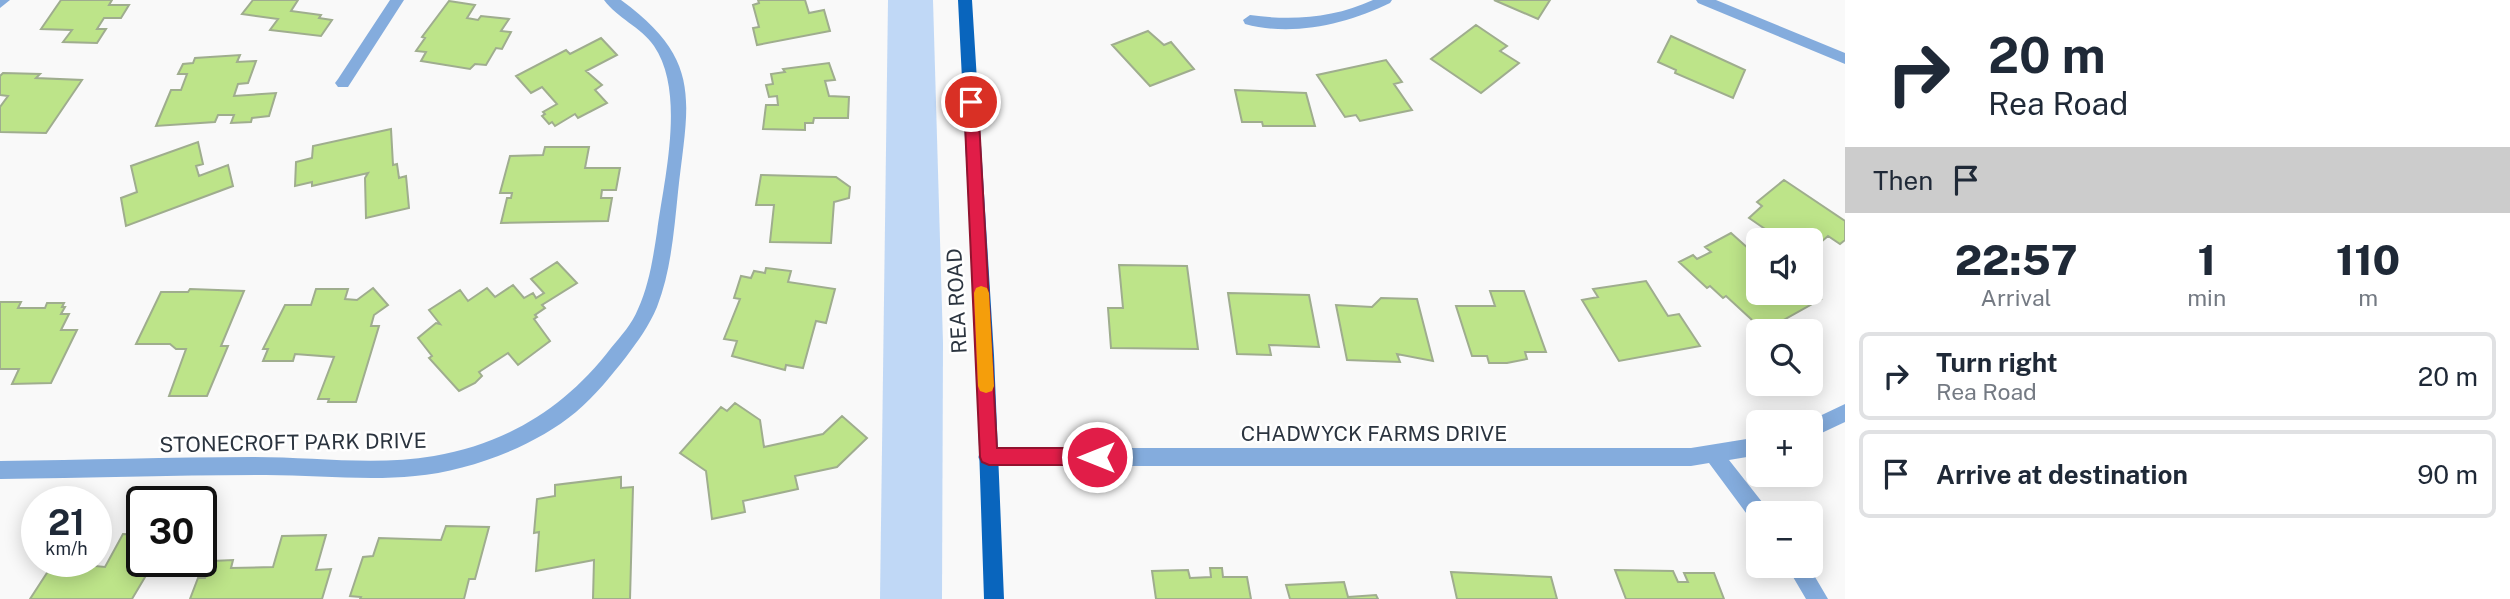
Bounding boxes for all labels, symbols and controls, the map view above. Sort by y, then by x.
text: 20 m [1988,26,2106,84]
icon: right [1873,28,1964,119]
pin [941,72,1001,132]
icon: arrive [952,83,990,121]
text: Rea Road [1988,85,2128,122]
icon: arrive [1947,161,1985,199]
text: Then [1873,165,1933,196]
map controls [1746,228,1823,578]
button: sound [1746,228,1823,305]
text: 22:57 [1955,235,2077,284]
text: 1 [2197,235,2216,284]
text: 110 [2336,235,2400,284]
street label: REA ROAD [941,248,972,354]
text: Arrival [1981,284,2052,311]
text: min [2187,284,2226,311]
text: m [2358,284,2378,311]
button: search [1746,319,1823,396]
text: Turn right [1936,347,2058,378]
icon: right [1877,357,1915,395]
text: 20 m [2418,361,2478,392]
text: Rea Road [1936,378,2037,405]
button: + [1746,410,1823,487]
position arrow [1060,420,1134,494]
street label: CHADWYCK FARMS DRIVE [1241,421,1507,446]
street label: STONECROFT PARK DRIVE [159,428,427,457]
icon: arrive [1877,455,1915,493]
text: Arrive at destination [1936,459,2188,490]
text: 90 m [2417,459,2478,490]
speed limit sign: 30 [126,486,217,577]
button: − [1746,501,1823,578]
text: 21 [48,502,85,543]
text: km/h [45,538,88,559]

